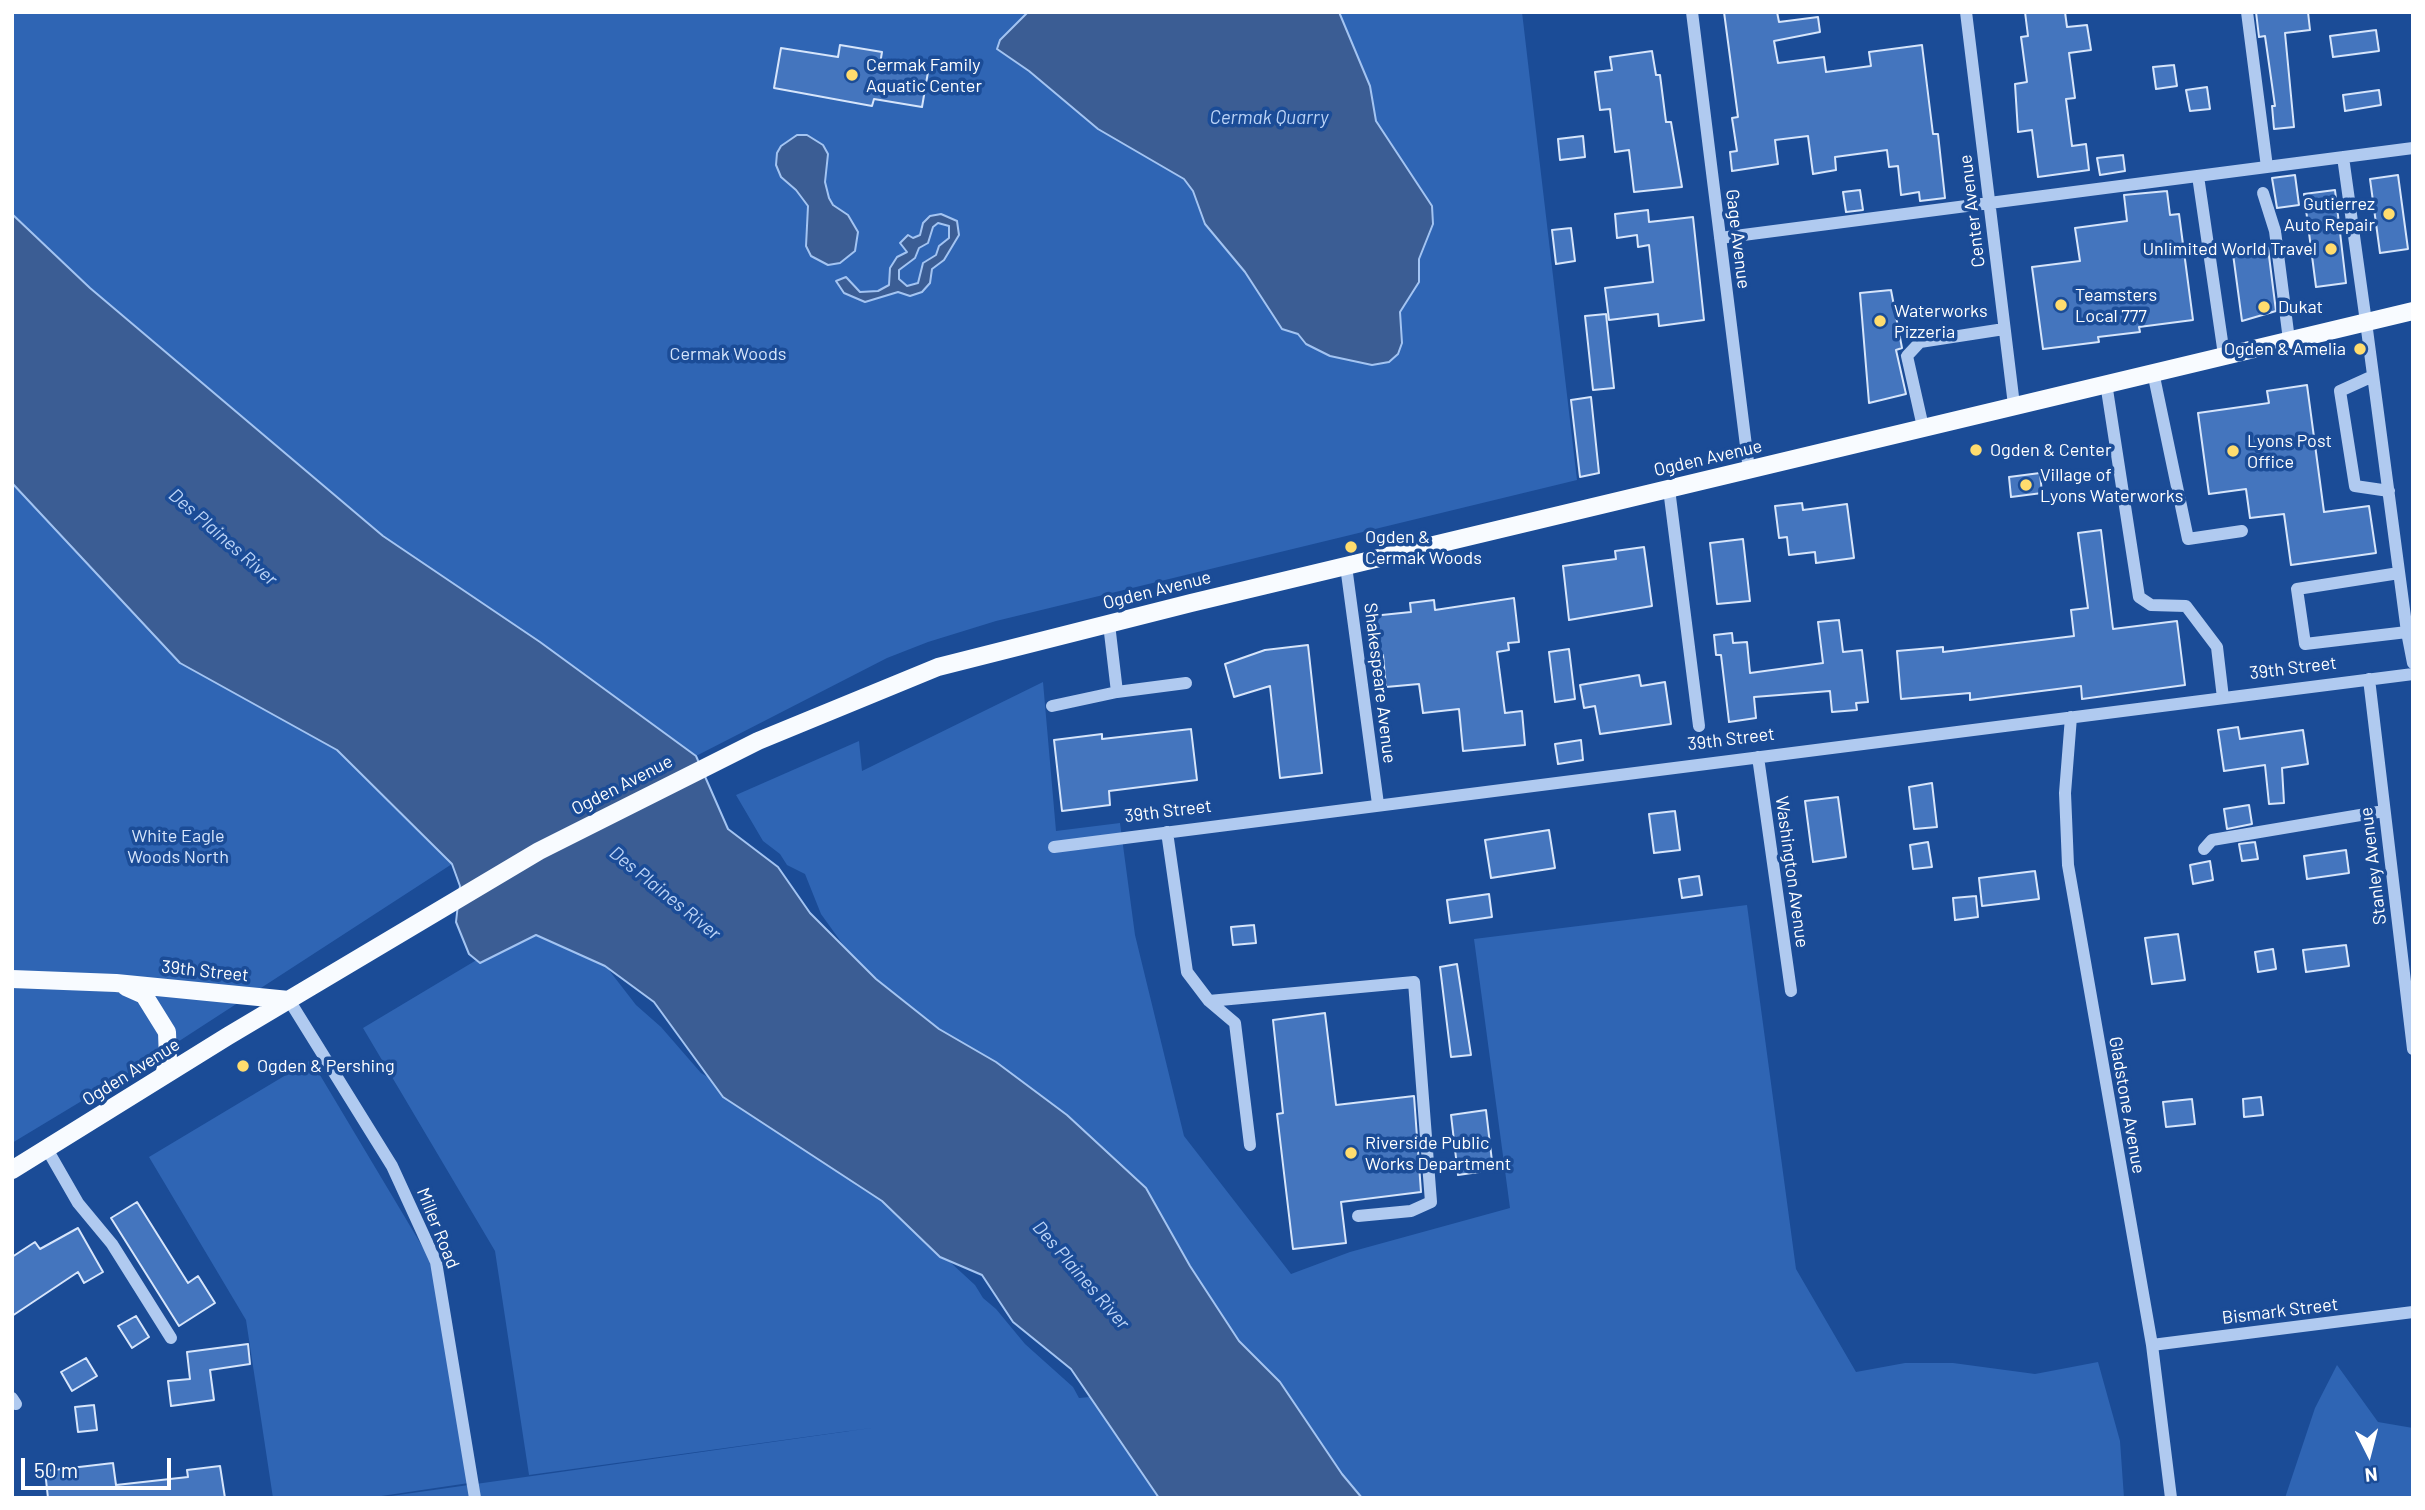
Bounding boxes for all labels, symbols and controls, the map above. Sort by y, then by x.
place label: Cermak Family Aquatic Center [866,54,982,96]
marker: Cermak Family Aquatic Center [844,67,860,83]
water label: Cermak Quarry [1210,107,1328,129]
street label: Center Avenue [1954,153,1990,269]
street label: Gage Avenue [1721,188,1755,290]
place label: Gutierrez Auto Repair [2284,193,2375,235]
marker: Gutierrez Auto Repair [2381,206,2397,222]
place label: Unlimited World Travel [2142,238,2317,260]
marker: Unlimited World Travel [2323,241,2339,257]
place label: Teamsters Local 777 [2075,284,2157,326]
place label: Dukat [2278,296,2323,318]
marker: Teamsters Local 777 [2053,297,2069,313]
marker: Dukat [2256,299,2272,315]
place label: Waterworks Pizzeria [1894,300,1988,342]
marker: Waterworks Pizzeria [1872,313,1888,329]
place label: Ogden & Amelia [2224,338,2346,360]
marker: Ogden & Amelia [2352,341,2368,357]
park label: Cermak Woods [670,343,786,365]
place label: Lyons Post Office [2247,430,2332,472]
street label: Ogden Avenue [1652,435,1764,481]
place label: Ogden & Center [1990,439,2111,461]
marker: Ogden & Center [1968,442,1984,458]
marker: Lyons Post Office [2225,443,2241,459]
place label: Village of Lyons Waterworks [2040,464,2183,506]
marker: Village of Lyons Waterworks [2018,477,2034,493]
water label: Des Plaines River [164,484,282,590]
place label: Ogden & Cermak Woods [1365,526,1482,568]
marker: Ogden & Cermak Woods [1343,539,1359,555]
street label: Ogden Avenue [1101,566,1213,614]
street label: Shakespeare Avenue [1359,602,1401,764]
street label: 39th Street [2248,652,2338,684]
street label: 39th Street [1686,723,1776,755]
street label: Ogden Avenue [568,750,676,820]
street label: 39th Street [1123,795,1213,827]
street label: Washington Avenue [1771,795,1813,949]
street label: Stanley Avenue [2355,806,2391,926]
park label: White Eagle Woods North [127,825,229,868]
water label: Des Plaines River [605,841,725,945]
street label: 39th Street [160,956,250,986]
street label: Ogden Avenue [78,1034,184,1110]
street label: Gladstone Avenue [2104,1035,2150,1175]
place label: Ogden & Pershing [257,1055,395,1077]
marker: Ogden & Pershing [235,1058,251,1074]
place label: Riverside Public Works Department [1365,1132,1511,1174]
marker: Riverside Public Works Department [1343,1145,1359,1161]
street label: Miller Road [412,1184,464,1272]
water label: Des Plaines River [1028,1216,1134,1334]
street label: Bismark Street [2221,1293,2339,1329]
north arrow [2334,1419,2404,1489]
scale bar [24,1444,175,1488]
text: 50 m [34,1457,78,1482]
text: N [2364,1463,2379,1487]

